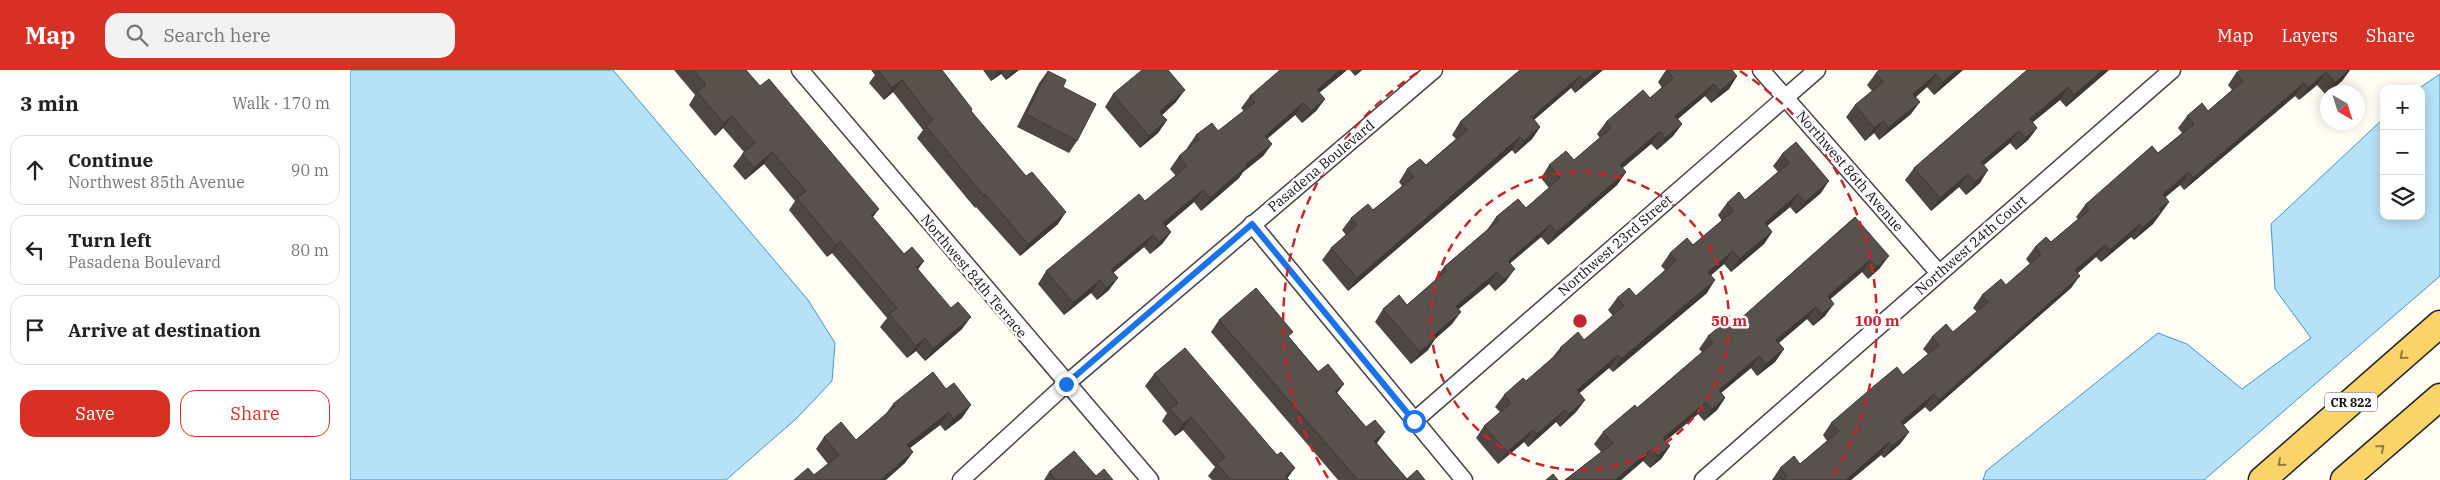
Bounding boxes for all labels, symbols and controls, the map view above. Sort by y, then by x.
search box [105,13,455,58]
text: Map [25,19,75,51]
icon: search [123,21,151,49]
text: Search here [163,23,270,47]
text: Map [2217,24,2254,47]
text: Layers [2282,24,2338,47]
text: Share [2366,24,2415,47]
north arrow [2320,85,2365,130]
map controls [2380,85,2425,220]
button: + [2380,85,2425,130]
text: 3 min [20,89,79,117]
text: Walk · 170 m [232,93,330,113]
street label: Northwest 86th Avenue [1792,107,1908,235]
street label: Pasadena Boulevard [1264,116,1378,216]
button: − [2380,130,2425,175]
text: Continue [68,148,153,172]
icon: ahead [21,156,49,184]
text: 90 m [291,160,329,180]
text: Northwest 85th Avenue [68,172,245,192]
button: layers [2380,175,2425,220]
street label: Northwest 23rd Street [1554,190,1676,300]
street label: Northwest 24th Court [1911,191,2031,298]
street label: Northwest 84th Terrace [917,210,1031,342]
text: Turn left [68,228,151,252]
icon: left [21,236,49,264]
text: 80 m [291,240,329,260]
text: Pasadena Boulevard [68,252,221,272]
text: 50 m [1711,311,1747,330]
text: 100 m [1854,311,1900,330]
centre of rings [1571,312,1589,330]
icon: arrive [21,316,49,344]
text: Arrive at destination [68,318,261,342]
one-way arrow [2400,351,2409,360]
route end [1055,373,1078,396]
button: Save [20,390,170,437]
button: Share [180,390,330,437]
road number: CR 822 [2325,392,2377,412]
route start [1403,410,1426,433]
one-way arrow [2375,445,2384,454]
one-way arrow [2278,458,2287,466]

